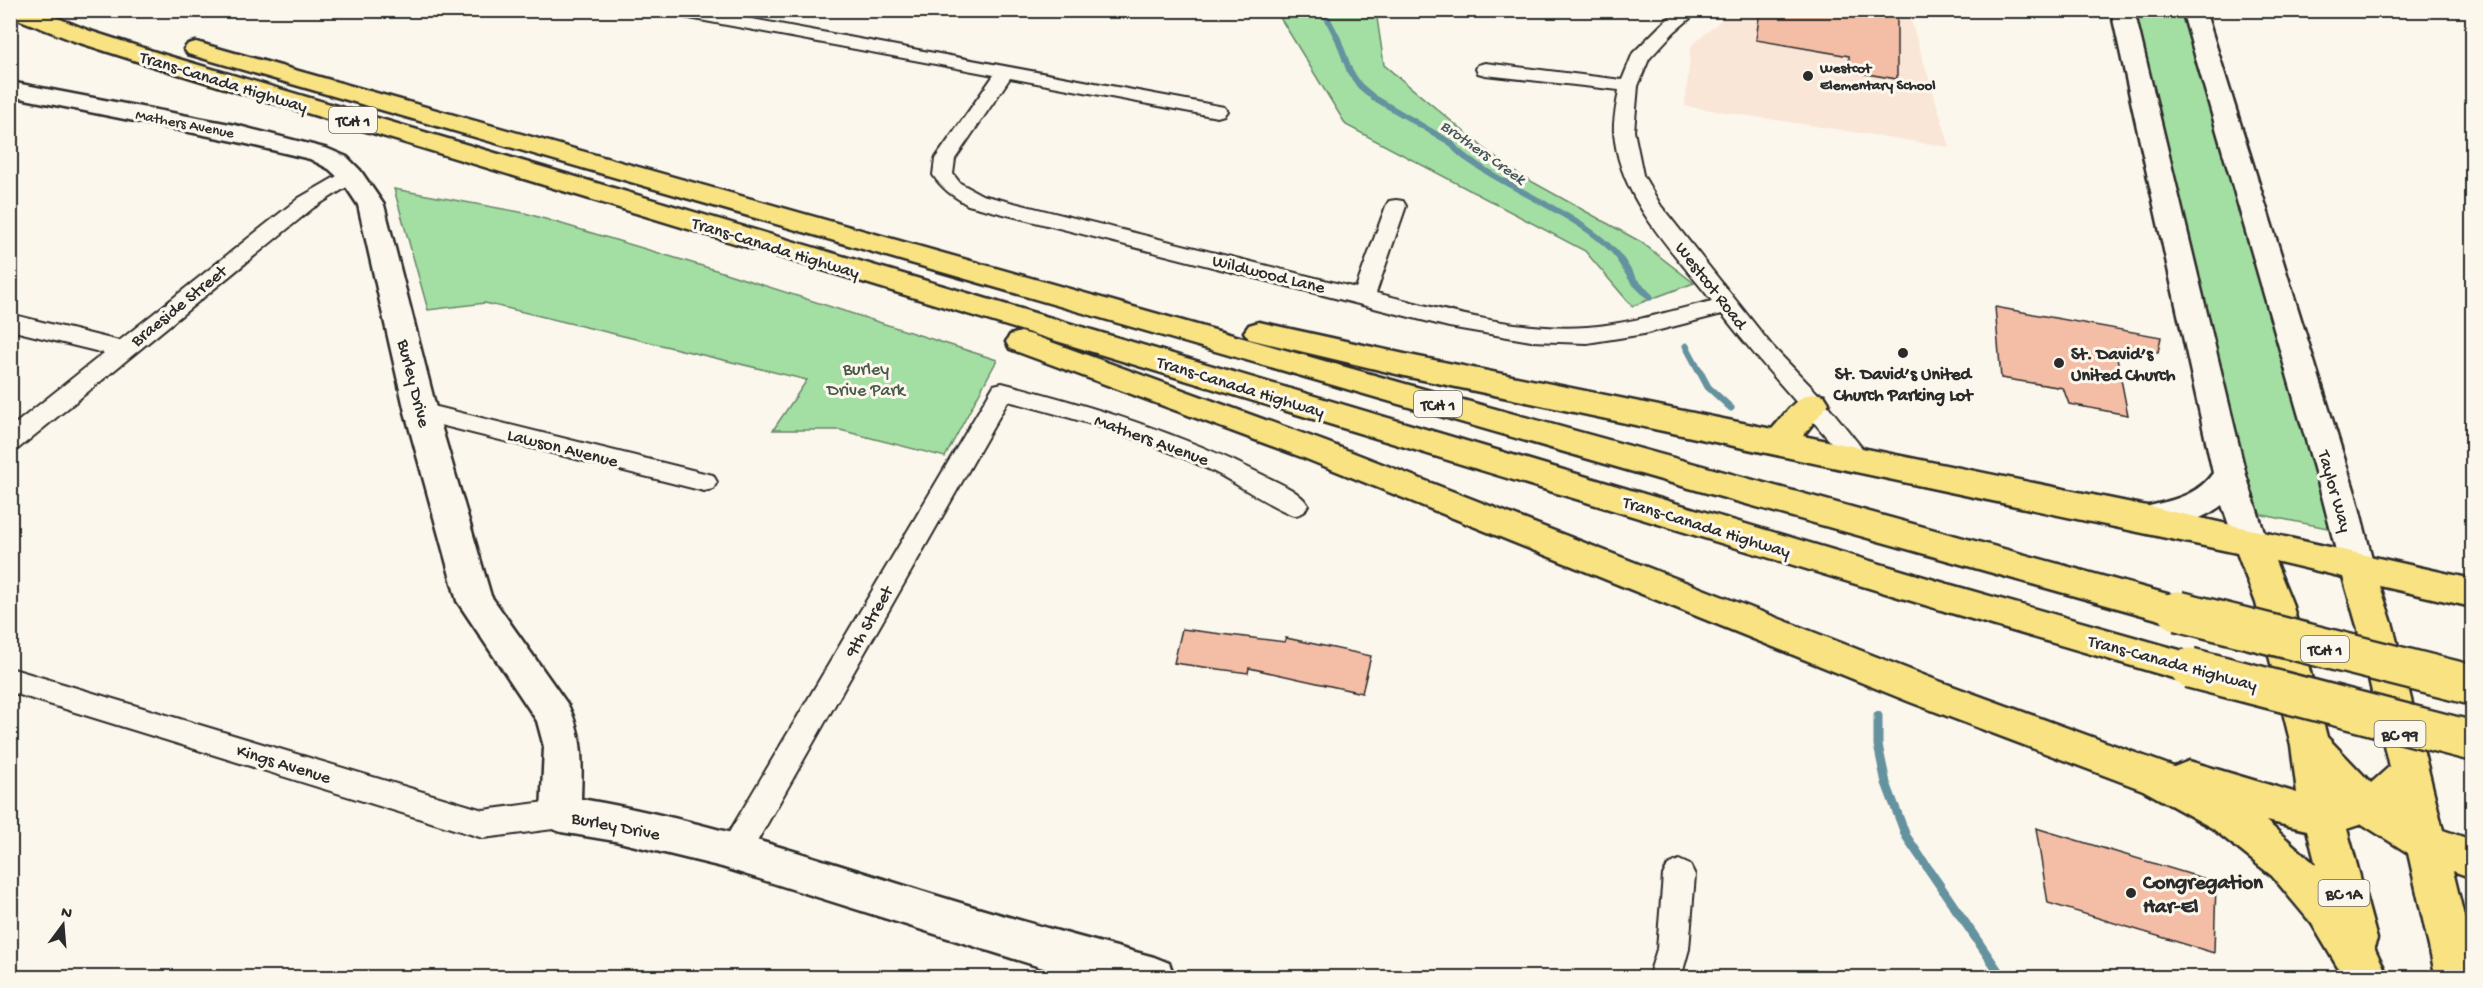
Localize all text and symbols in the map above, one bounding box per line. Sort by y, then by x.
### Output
street label: Trans-Canada Highway [136,48,310,119]
place label: Westcot Elementary School [1819,60,1936,95]
marker: Westcot Elementary School [1801,69,1815,83]
street label: Mathers Avenue [134,107,236,143]
road number: TCH 1 [329,107,377,133]
water label: Brothers Creek [1436,118,1529,191]
street label: Trans-Canada Highway [688,214,862,285]
street label: Westcot Road [1669,239,1752,335]
street label: Wildwood Lane [1210,251,1328,300]
street label: Braeside Street [127,261,233,353]
street label: Burley Drive [391,337,434,430]
place label: St. David’s United Church [2071,345,2176,387]
marker: St. David’s United Church Parking Lot [1896,346,1910,360]
street label: Trans-Canada Highway [1153,353,1327,424]
marker: St. David’s United Church [2052,356,2066,370]
park label: Burley Drive Park [826,360,907,402]
place label: St. David’s United Church Parking Lot [1833,365,1974,407]
road number: TCH 1 [1414,391,1462,417]
street label: Mathers Avenue [1091,411,1212,472]
street label: Lawson Avenue [505,426,621,474]
street label: Taylor Way [2312,448,2355,535]
street label: Trans-Canada Highway [1619,493,1793,564]
street label: 9th Street [841,582,900,662]
street label: Trans-Canada Highway [2085,631,2259,697]
road number: TCH 1 [2301,636,2349,662]
road number: BC 99 [2374,721,2426,747]
street label: Kings Avenue [234,741,334,790]
street label: Burley Drive [569,808,662,846]
place label: Congregation Har-El [2142,872,2264,921]
road number: BC 1A [2318,880,2370,906]
marker: Congregation Har-El [2124,886,2138,900]
north arrow [33,895,93,955]
text: N [59,903,74,925]

